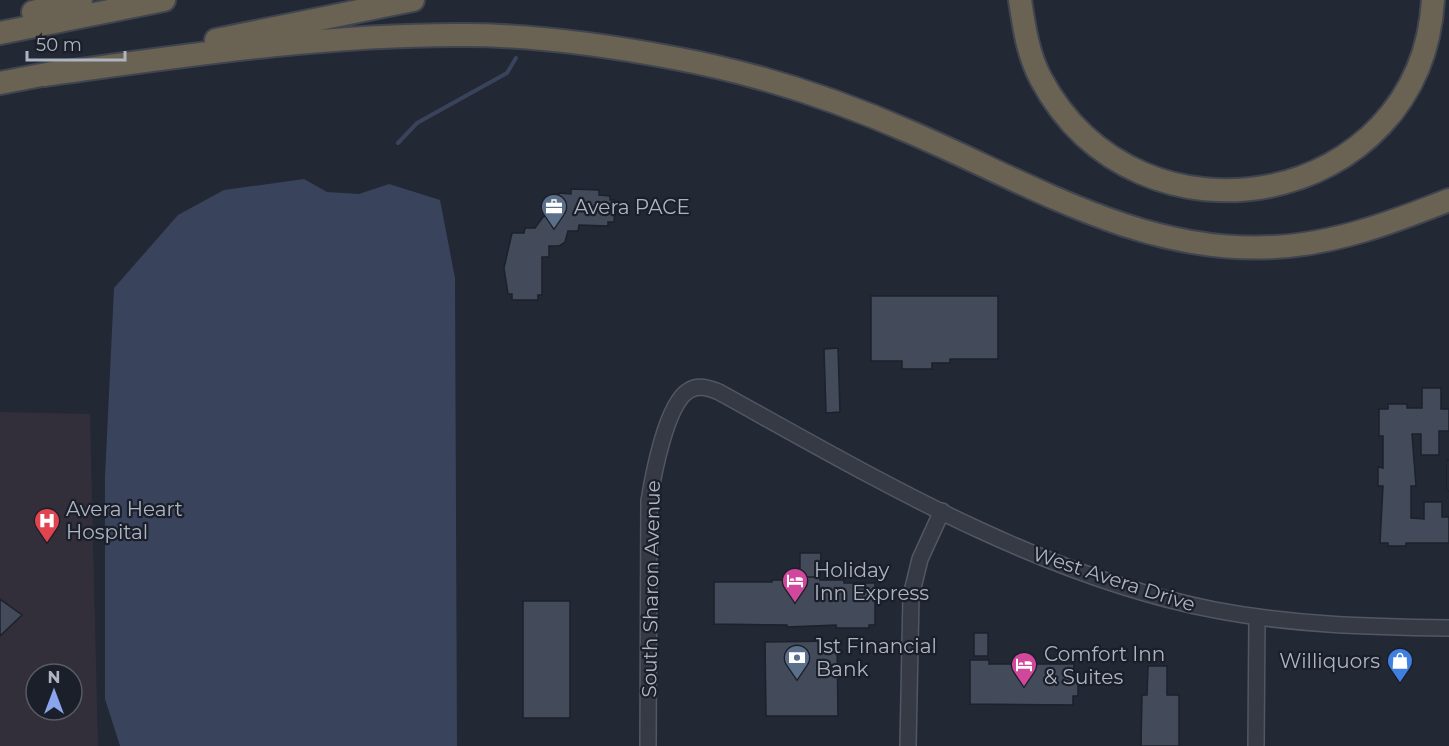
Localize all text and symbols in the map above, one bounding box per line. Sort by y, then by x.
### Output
scale bar [27,24,124,62]
text: 50 m [36,34,82,56]
office icon: Avera PACE [539,192,569,230]
place label: Avera PACE [574,195,690,219]
street label: South Sharon Avenue [637,480,665,698]
place label: Avera Heart Hospital [66,497,183,544]
hospital icon: Avera Heart Hospital [32,506,62,544]
street label: West Avera Drive [1030,541,1198,617]
place label: Holiday Inn Express [814,558,929,605]
hotel icon: Holiday Inn Express [780,566,810,604]
place label: 1st Financial Bank [816,634,937,681]
place label: Comfort Inn & Suites [1044,642,1165,689]
bank icon: 1st Financial Bank [782,643,812,681]
shop icon: Williquors [1385,646,1415,684]
place label: Williquors [1279,649,1380,673]
hotel icon: Comfort Inn & Suites [1009,650,1039,688]
north arrow [24,662,84,722]
text: N [48,668,60,687]

